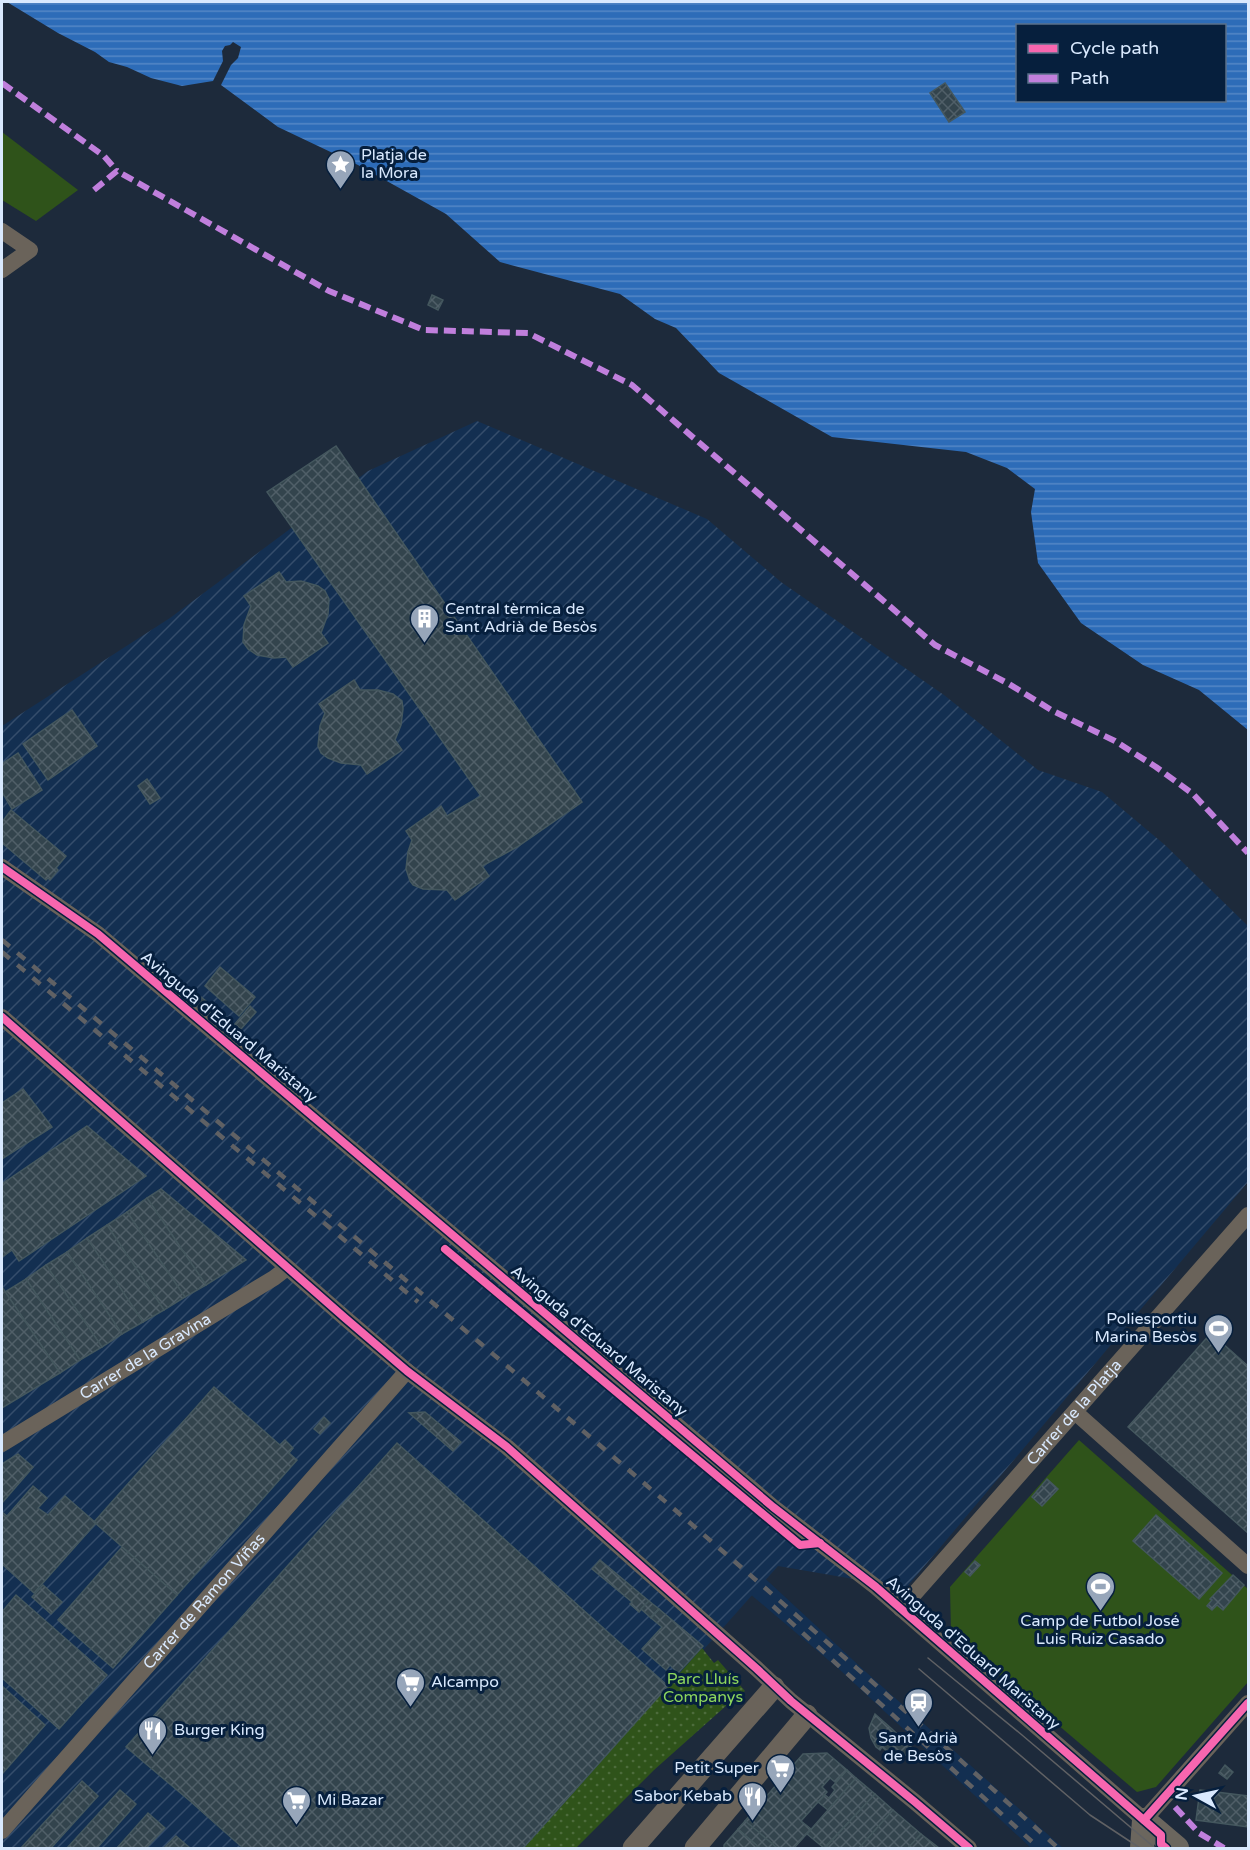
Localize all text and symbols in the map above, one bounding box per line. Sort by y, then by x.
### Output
legend [1016,24,1226,102]
text: Cycle path [1070,37,1159,59]
text: Path [1070,67,1109,89]
place label: Platja de la Mora [361,145,427,183]
place icon: Platja de la Mora [324,148,356,190]
place label: Central tèrmica de Sant Adrià de Besòs [445,599,597,637]
building icon: Central tèrmica de Sant Adrià de Besòs [408,602,440,644]
street label: Avinguda d'Eduard Maristany [136,947,322,1107]
street label: Avinguda d'Eduard Maristany [506,1261,692,1421]
street label: Carrer de la Gravina [76,1309,215,1404]
place label: Poliesportiu Marina Besòs [1094,1309,1197,1347]
sports icon: Poliesportiu Marina Besòs [1202,1312,1234,1354]
street label: Carrer de la Platja [1022,1355,1126,1470]
street label: Carrer de Ramon Viñas [139,1529,270,1674]
sports icon: Camp de Futbol José Luis Ruiz Casado [1084,1570,1116,1612]
street label: Avinguda d'Eduard Maristany [882,1572,1065,1735]
place label: Camp de Futbol José Luis Ruiz Casado [1020,1611,1180,1649]
supermarket icon: Alcampo [394,1666,426,1708]
park label: Parc Lluís Companys [663,1669,743,1707]
place label: Alcampo [431,1672,499,1692]
station icon: Sant Adrià de Besòs [902,1686,934,1728]
restaurant icon: Burger King [137,1714,169,1756]
place label: Burger King [174,1720,265,1740]
place label: Sant Adrià de Besòs [878,1728,958,1766]
supermarket icon: Petit Super [764,1752,796,1794]
place label: Petit Super [674,1758,760,1778]
north arrow [1166,1766,1226,1826]
restaurant icon: Sabor Kebab [737,1780,769,1822]
supermarket icon: Mi Bazar [280,1784,312,1826]
place label: Sabor Kebab [634,1786,732,1806]
text: N [1171,1786,1193,1802]
place label: Mi Bazar [317,1790,384,1810]

